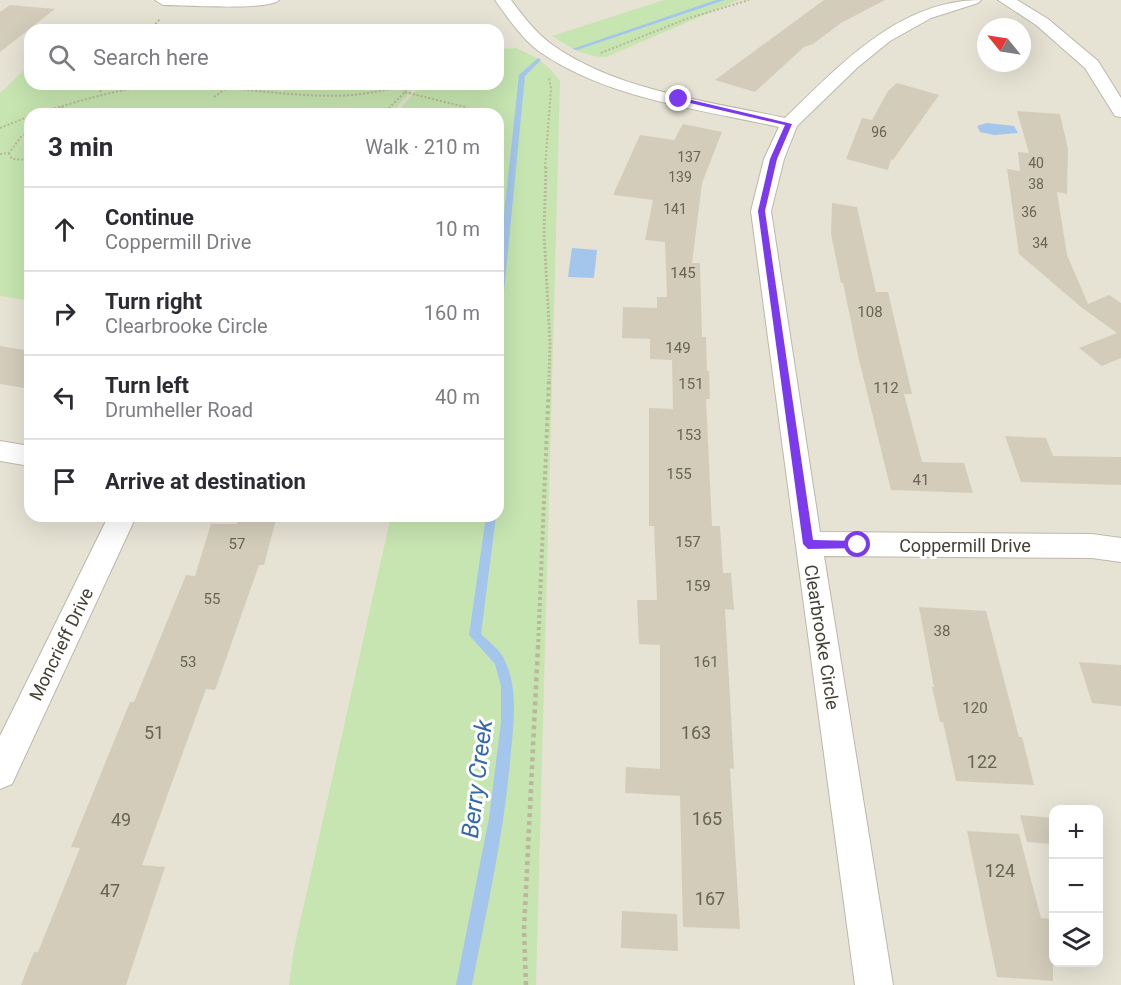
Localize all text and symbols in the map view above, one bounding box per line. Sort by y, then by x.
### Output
north arrow [977,18,1031,72]
search box [24,24,504,90]
icon: search [45,41,78,74]
text: Search here [93,45,209,70]
route end [665,85,691,111]
house number: 96 [871,124,887,140]
text: 3 min [48,132,113,162]
text: Walk · 210 m [365,135,480,159]
house number: 137 [677,149,701,165]
house number: 40 [1028,155,1044,171]
house number: 139 [668,169,692,185]
house number: 38 [1028,176,1044,192]
house number: 141 [663,201,687,217]
house number: 36 [1021,204,1037,220]
text: Continue [105,205,194,230]
icon: ahead [48,213,81,246]
text: 10 m [435,217,480,241]
text: Coppermill Drive [105,230,251,254]
house number: 34 [1032,235,1048,251]
house number: 145 [670,264,696,282]
text: Turn right [105,289,202,314]
icon: right [48,297,81,330]
text: 160 m [424,301,480,325]
house number: 108 [857,303,883,321]
text: Clearbrooke Circle [105,314,268,338]
house number: 149 [665,339,691,357]
text: Turn left [105,373,189,398]
house number: 151 [678,375,704,393]
house number: 112 [873,379,899,397]
icon: left [48,381,81,414]
text: 40 m [435,385,480,409]
text: Drumheller Road [105,398,253,422]
house number: 153 [676,426,702,444]
icon: arrive [48,465,81,498]
house number: 155 [666,465,692,483]
text: Arrive at destination [105,469,306,494]
house number: 41 [913,471,929,489]
route start [844,531,870,557]
house number: 157 [675,533,701,551]
house number: 57 [229,535,245,553]
street label: Coppermill Drive [899,535,1031,556]
street label: Clearbrooke Circle [800,563,844,711]
house number: 159 [685,577,711,595]
street label: Moncrieff Drive [25,584,97,704]
house number: 55 [204,590,220,608]
house number: 38 [934,622,950,640]
house number: 53 [180,653,196,671]
house number: 161 [693,653,719,671]
house number: 120 [962,699,988,717]
water label: Berry Creek [456,717,498,840]
house number: 51 [144,722,164,743]
house number: 163 [681,722,711,743]
house number: 122 [967,751,997,772]
map controls [1049,805,1103,967]
button: + [1049,805,1103,859]
house number: 165 [692,808,722,829]
house number: 49 [111,809,131,830]
button: − [1049,859,1103,913]
house number: 124 [985,860,1015,881]
house number: 47 [100,880,120,901]
house number: 167 [695,888,725,909]
button: layers [1049,913,1103,967]

